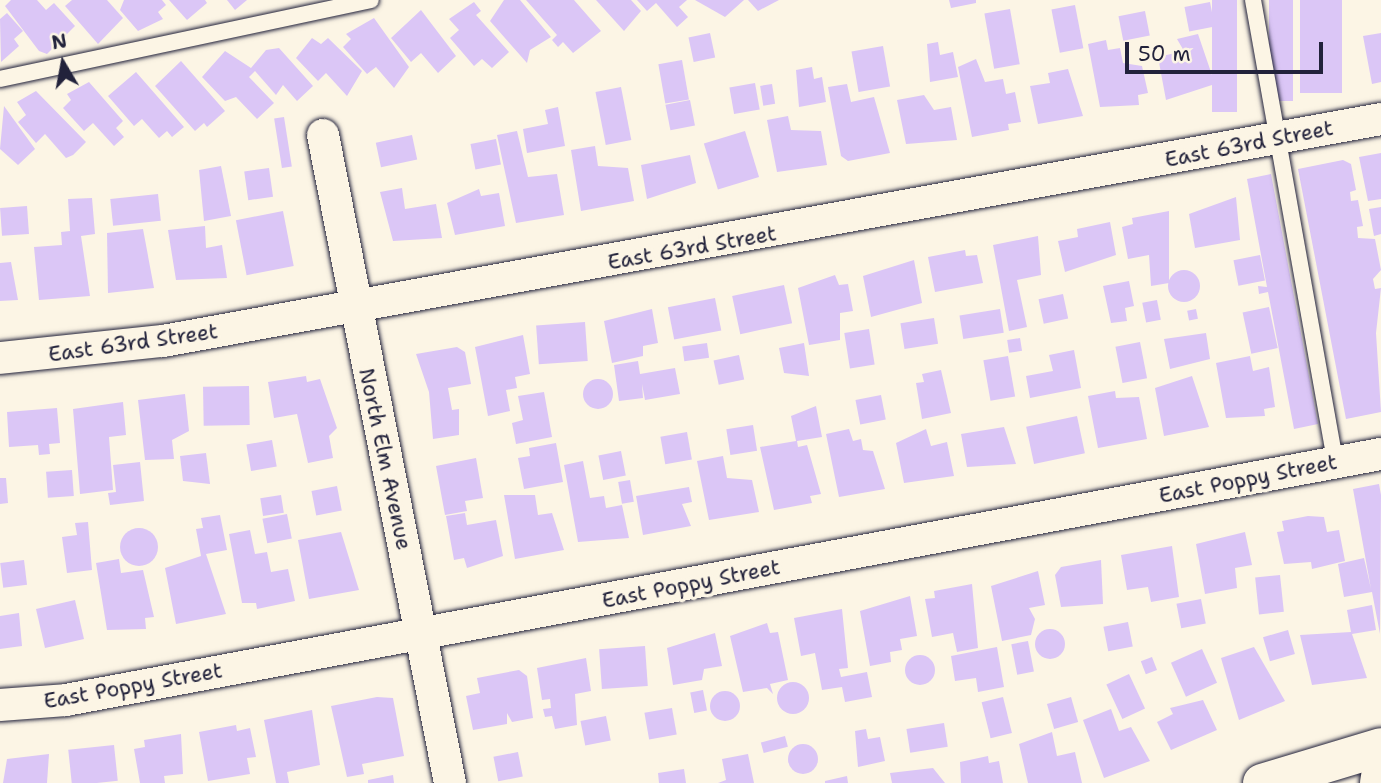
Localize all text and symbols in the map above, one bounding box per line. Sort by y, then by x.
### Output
north arrow [28,28,98,98]
text: N [50,28,69,55]
scale bar [1129,28,1327,72]
text: 50 m [1138,40,1191,68]
street label: East 63rd Street [1163,115,1335,173]
street label: East 63rd Street [606,221,778,275]
street label: East 63rd Street [47,319,219,367]
street label: North Elm Avenue [353,366,417,552]
street label: East Poppy Street [1157,449,1339,509]
street label: East Poppy Street [600,554,782,614]
street label: East Poppy Street [42,658,224,714]

